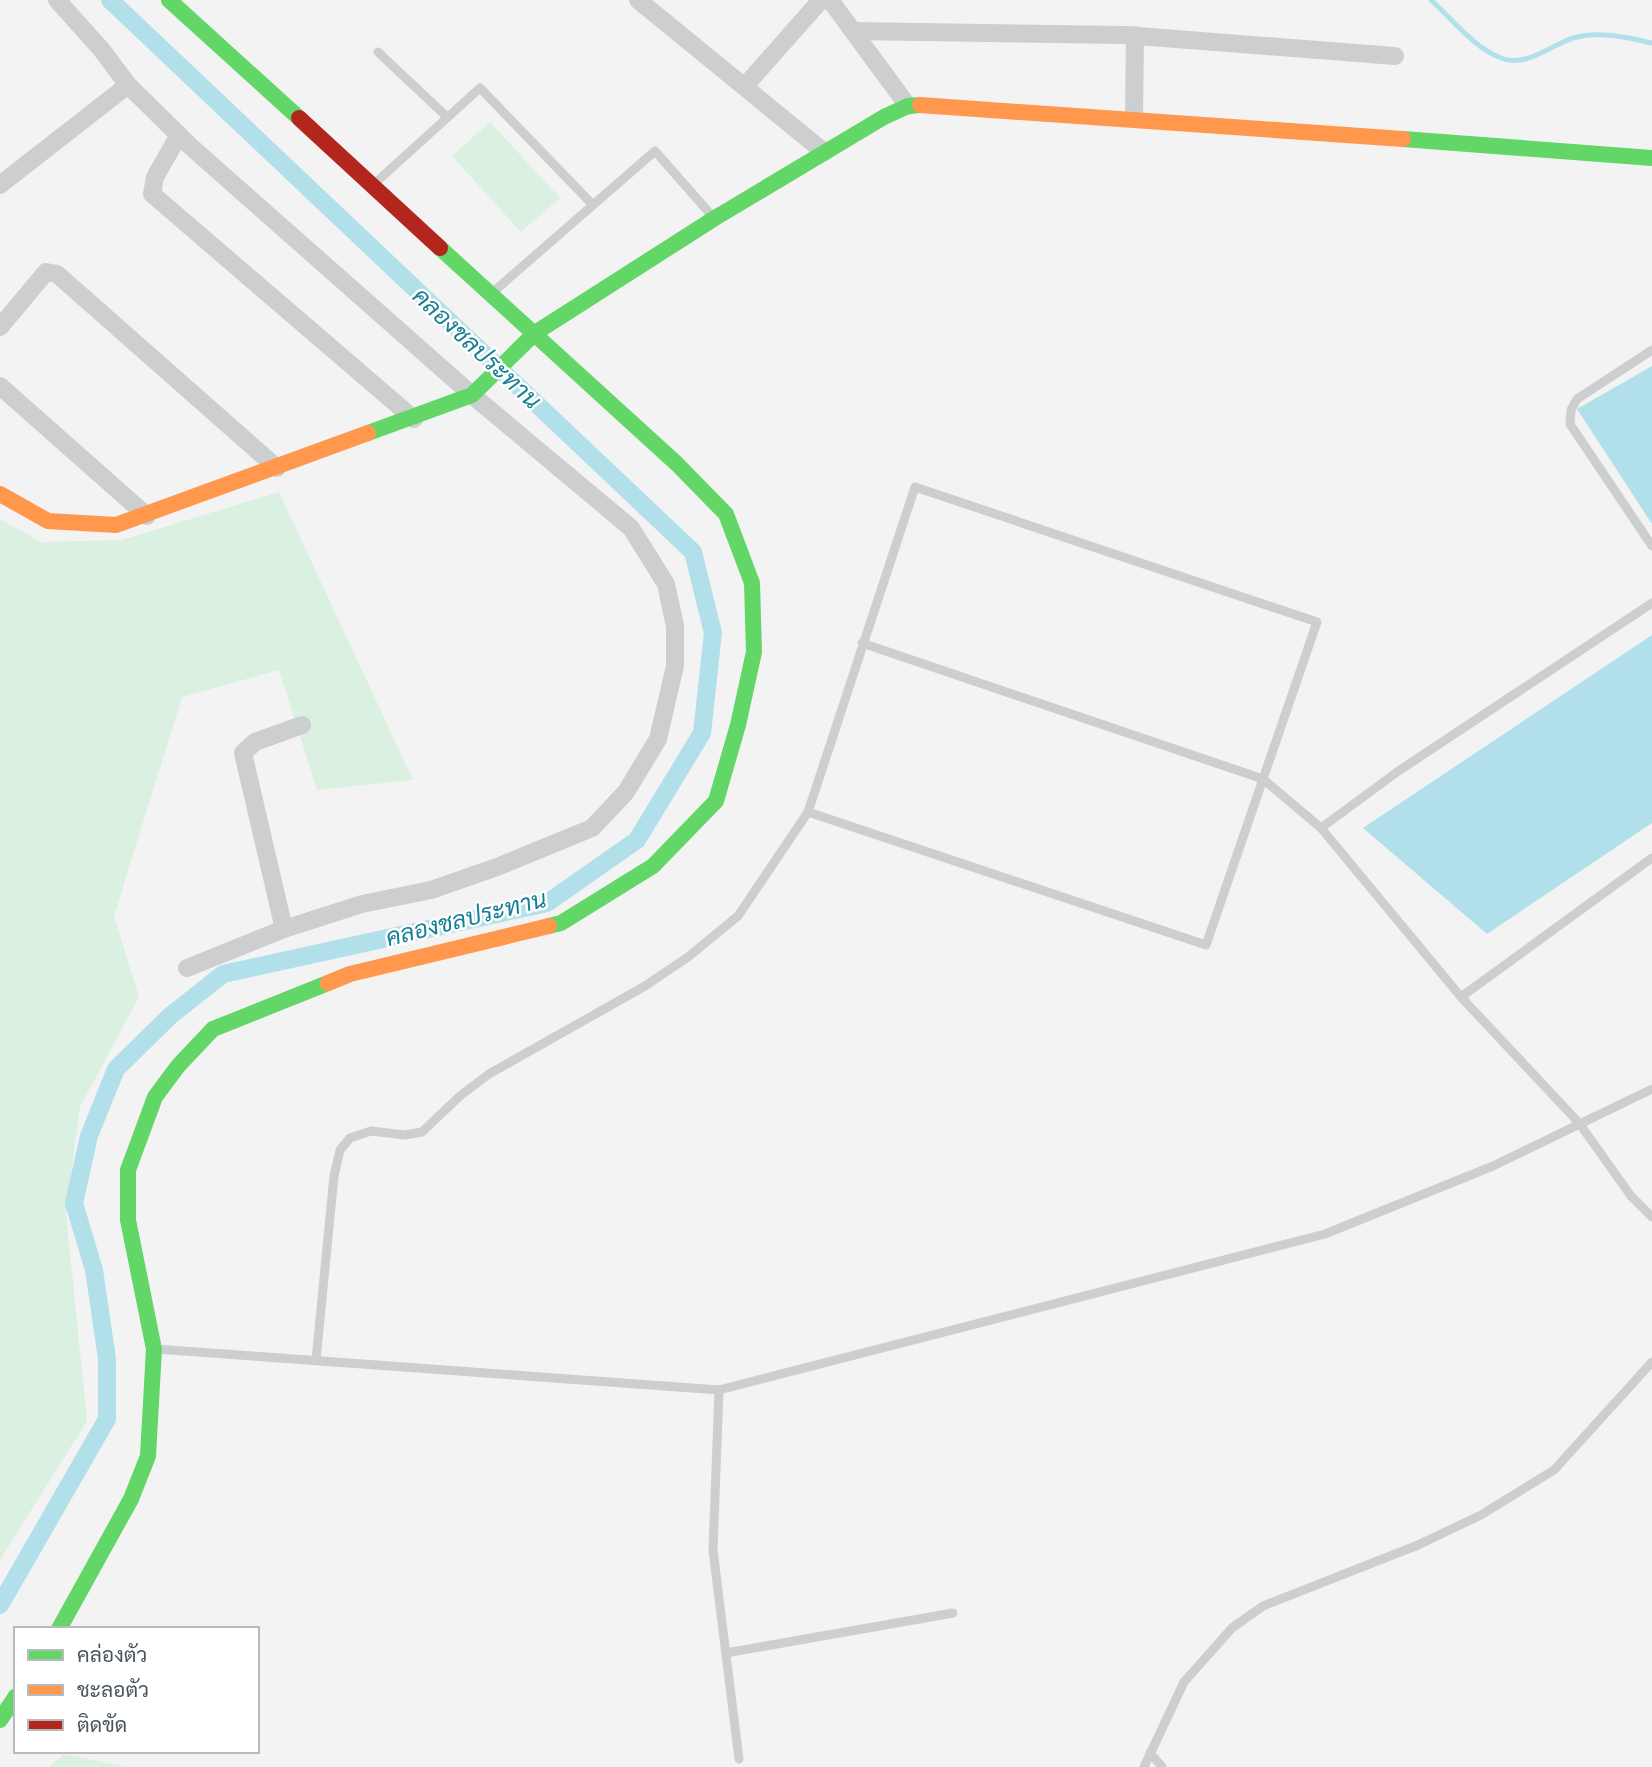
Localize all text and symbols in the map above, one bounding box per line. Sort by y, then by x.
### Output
water label: คลองชลประทาน [407,281,547,415]
water label: คลองชลประทาน [383,884,549,952]
legend [14,1627,259,1753]
text: คล่องตัว [77,1642,147,1667]
text: ชะลอตัว [77,1677,149,1702]
text: ติดขัด [77,1712,127,1737]

